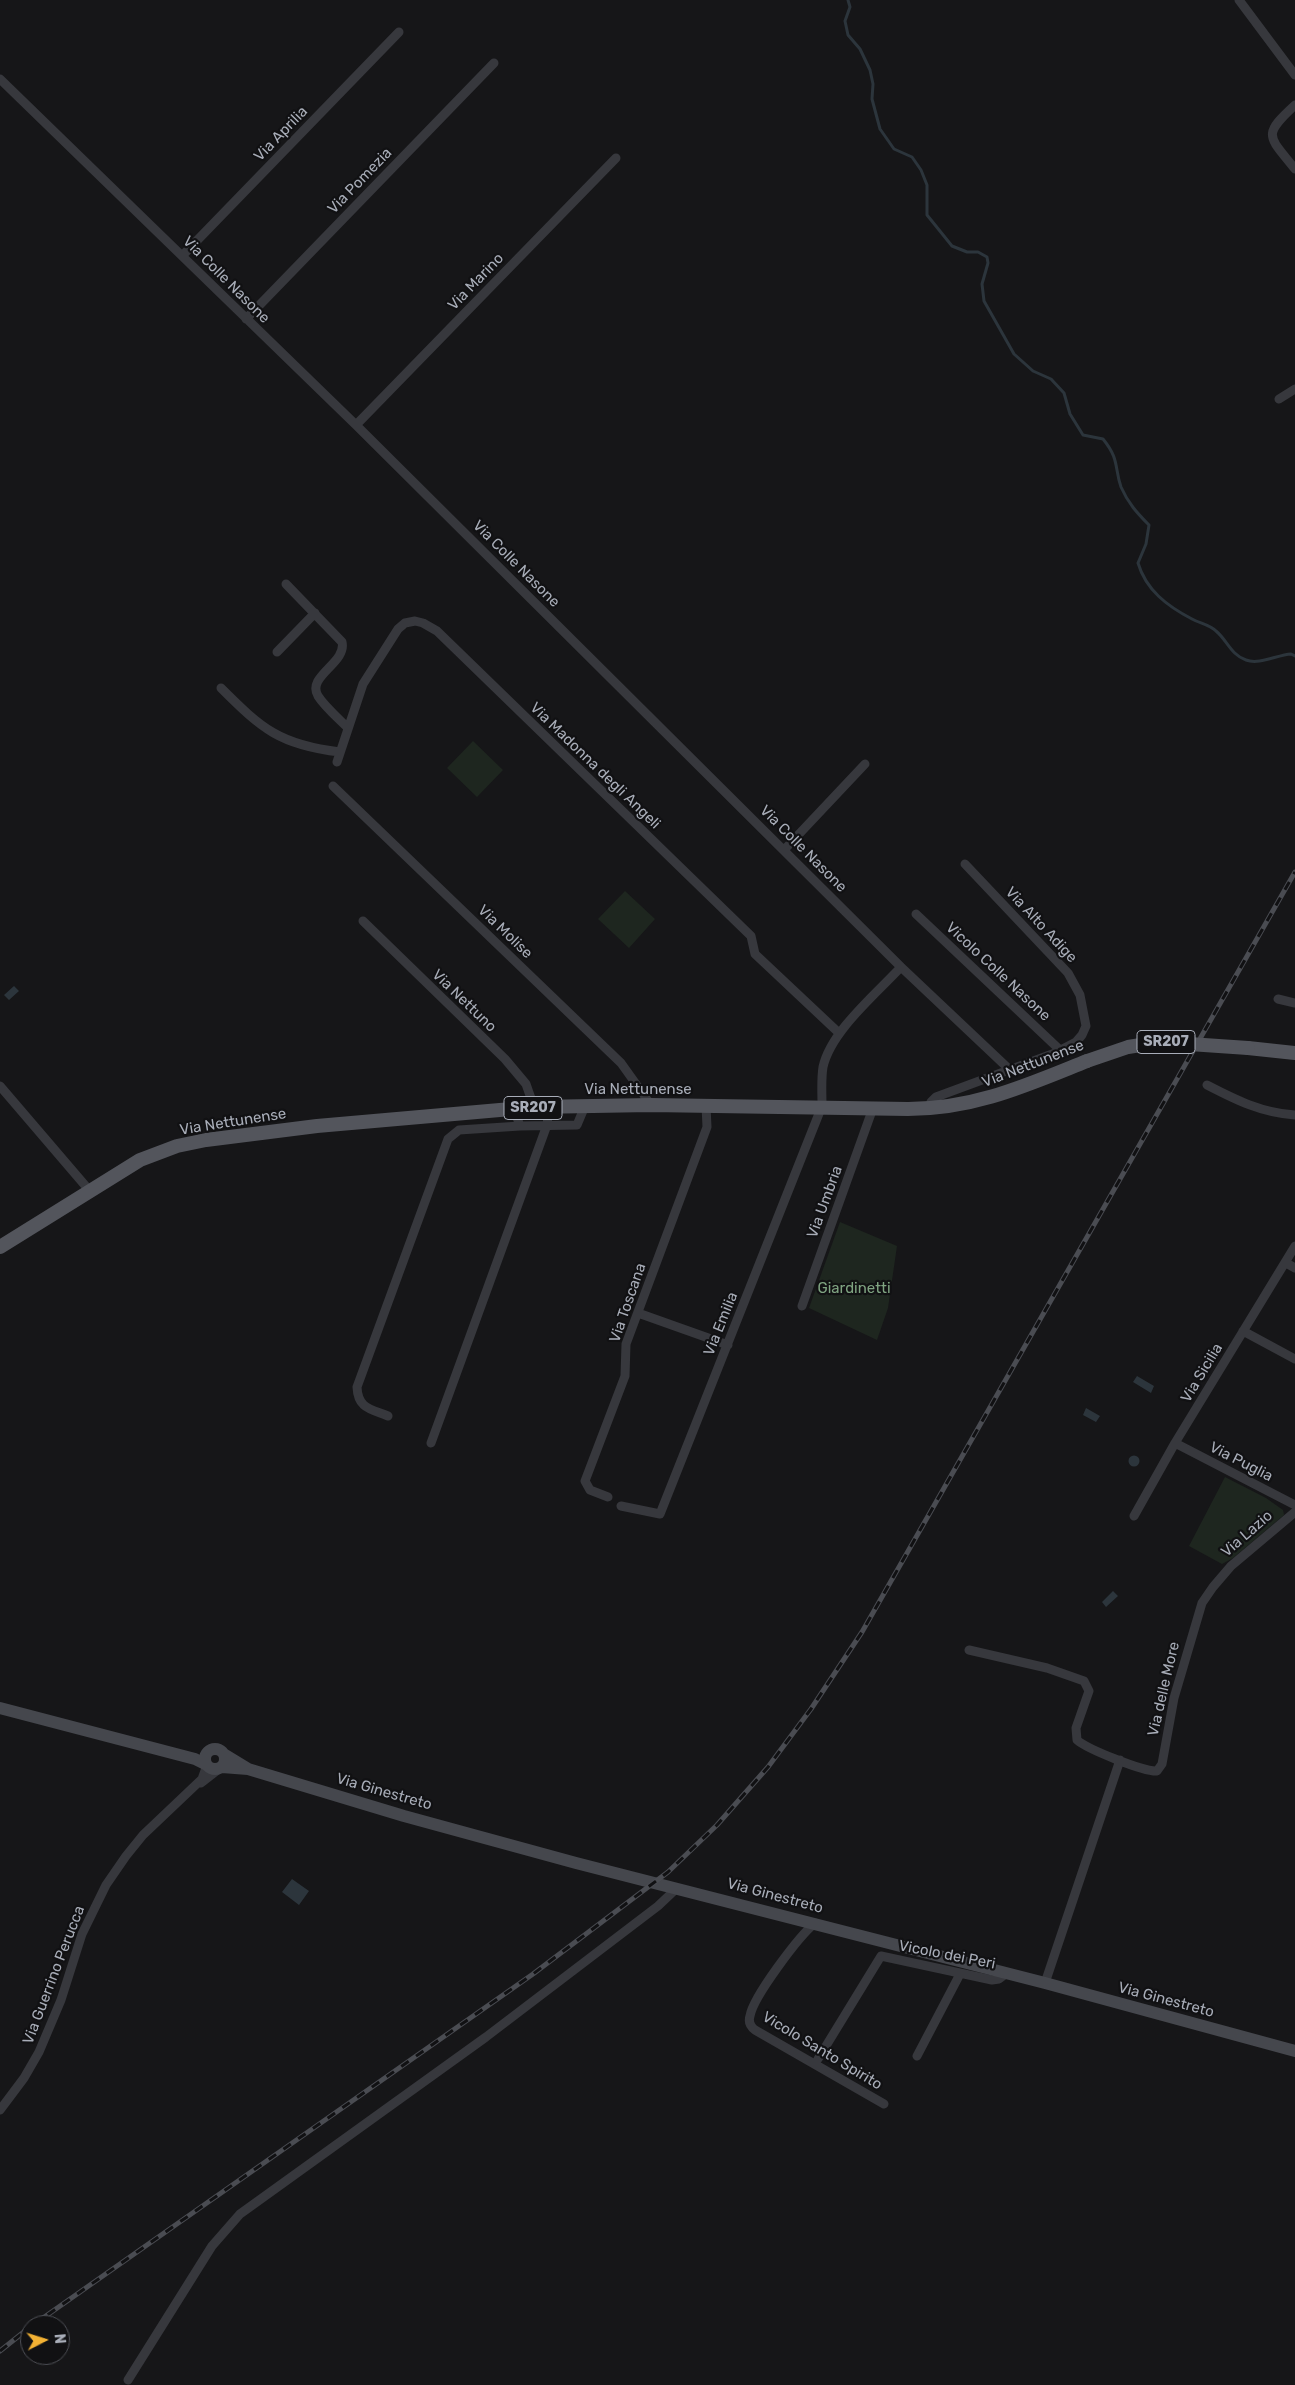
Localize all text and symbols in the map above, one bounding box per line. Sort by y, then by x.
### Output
street label: Via Aprilia [250,103,312,165]
street label: Via Pomezia [324,144,396,218]
street label: Via Colle Nasone [179,233,273,327]
street label: Via Marino [444,250,508,314]
street label: Via Colle Nasone [469,517,563,611]
street label: Via Madonna degli Angeli [526,699,664,833]
street label: Via Colle Nasone [756,802,850,896]
street label: Via Alto Adige [1001,883,1081,967]
street label: Via Molise [474,901,536,963]
street label: Vicolo Colle Nasone [942,919,1054,1025]
street label: Via Nettuno [428,966,500,1036]
road number: SR207 [1137,1030,1195,1054]
street label: Via Nettunense [980,1036,1086,1092]
street label: Via Nettunense [584,1081,692,1099]
road number: SR207 [504,1096,562,1120]
street label: Via Nettunense [178,1105,288,1139]
street label: Via Umbria [804,1163,846,1241]
street label: Via Toscana [606,1261,650,1345]
park label: Giardinetti [817,1280,891,1298]
street label: Via Emilia [700,1290,742,1358]
street label: Via Sicilia [1177,1340,1227,1406]
street label: Via Puglia [1206,1438,1276,1486]
street label: Via Lazio [1218,1507,1276,1561]
street label: Via delle More [1144,1640,1184,1738]
street label: Via Ginestreto [334,1770,434,1814]
street label: Via Ginestreto [725,1875,825,1917]
street label: Via Guerrino Perucca [19,1903,89,2047]
street label: Vicolo dei Peri [897,1937,997,1973]
street label: Via Ginestreto [1116,1979,1216,2021]
street label: Vicolo Santo Spirito [759,2008,885,2094]
north arrow [20,2315,70,2365]
text: N [51,2333,68,2344]

